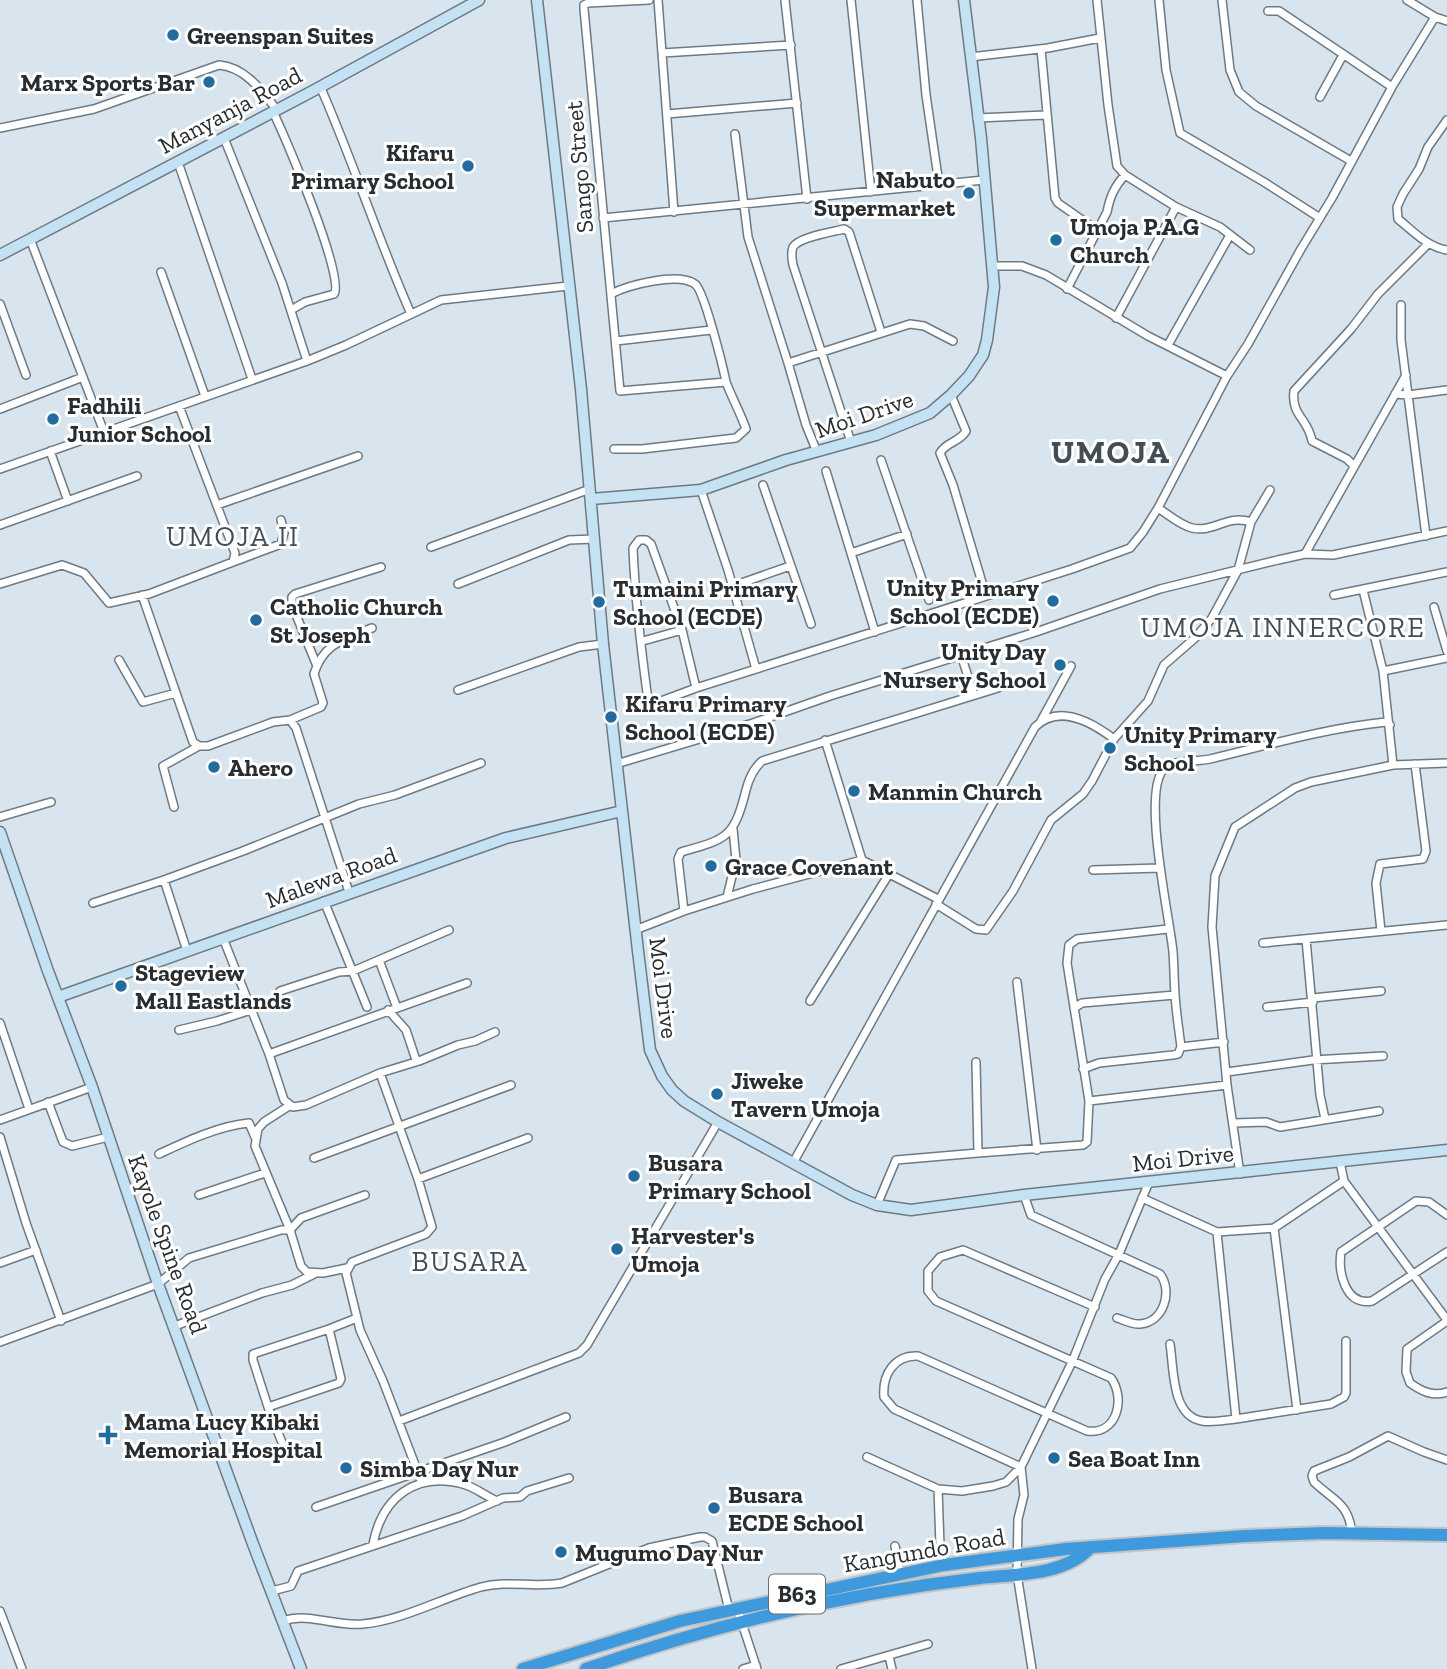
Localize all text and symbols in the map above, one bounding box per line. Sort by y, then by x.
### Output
place label: Greenspan Suites [187,21,374,50]
marker: Greenspan Suites [165,27,181,43]
street label: Manyanja Road [153,60,307,160]
place label: Marx Sports Bar [21,68,195,97]
marker: Marx Sports Bar [201,74,217,90]
street label: Sango Street [559,100,599,234]
place label: Kifaru Primary School [291,138,454,195]
marker: Kifaru Primary School [460,158,476,174]
place label: Nabuto Supermarket [814,165,955,222]
marker: Nabuto Supermarket [961,185,977,201]
place label: Umoja P.A.G Church [1070,212,1199,269]
marker: Umoja P.A.G Church [1048,232,1064,248]
street label: Moi Drive [811,384,917,444]
place label: Fadhili Junior School [67,391,212,448]
marker: Fadhili Junior School [45,411,61,427]
district label: UMOJA [1051,433,1171,471]
district label: UMOJA II [166,520,300,553]
place label: Unity Primary School (ECDE) [886,573,1039,630]
place label: Tumaini Primary School (ECDE) [613,574,798,631]
place label: Catholic Church St Joseph [270,592,443,649]
marker: Unity Primary School (ECDE) [1045,593,1061,609]
marker: Tumaini Primary School (ECDE) [591,594,607,610]
district label: UMOJA INNERCORE [1140,611,1426,644]
marker: Catholic Church St Joseph [248,612,264,628]
place label: Unity Day Nursery School [883,637,1046,694]
marker: Unity Day Nursery School [1052,657,1068,673]
place label: Kifaru Primary School (ECDE) [625,689,787,746]
marker: Kifaru Primary School (ECDE) [603,709,619,725]
place label: Unity Primary School [1124,720,1277,777]
marker: Unity Primary School [1102,740,1118,756]
place label: Ahero [228,753,294,782]
marker: Ahero [206,759,222,775]
place label: Manmin Church [868,777,1042,806]
marker: Manmin Church [846,783,862,799]
street label: Malewa Road [262,840,400,914]
place label: Grace Covenant [725,852,894,881]
marker: Grace Covenant [703,858,719,874]
street label: Moi Drive [643,936,685,1040]
place label: Stageview Mall Eastlands [135,958,292,1015]
marker: Stageview Mall Eastlands [113,978,129,994]
place label: Jiweke Tavern Umoja [731,1066,880,1123]
marker: Jiweke Tavern Umoja [709,1086,725,1102]
street label: Moi Drive [1131,1138,1235,1178]
place label: Busara Primary School [648,1148,811,1205]
street label: Kayole Spine Road [122,1150,214,1338]
marker: Busara Primary School [626,1168,642,1184]
place label: Harvester's Umoja [631,1221,754,1278]
marker: Harvester's Umoja [609,1241,625,1257]
district label: BUSARA [412,1245,528,1278]
place label: Mama Lucy Kibaki Memorial Hospital [124,1407,322,1464]
marker: Mama Lucy Kibaki Memorial Hospital [98,1425,118,1445]
place label: Sea Boat Inn [1068,1444,1200,1473]
marker: Sea Boat Inn [1046,1450,1062,1466]
place label: Simba Day Nur [360,1454,519,1483]
marker: Simba Day Nur [338,1460,354,1476]
place label: Busara ECDE School [728,1480,864,1537]
marker: Busara ECDE School [706,1500,722,1516]
street label: Kangundo Road [841,1522,1007,1578]
place label: Mugumo Day Nur [575,1538,764,1567]
marker: Mugumo Day Nur [553,1544,569,1560]
road number: B63 [769,1574,825,1614]

